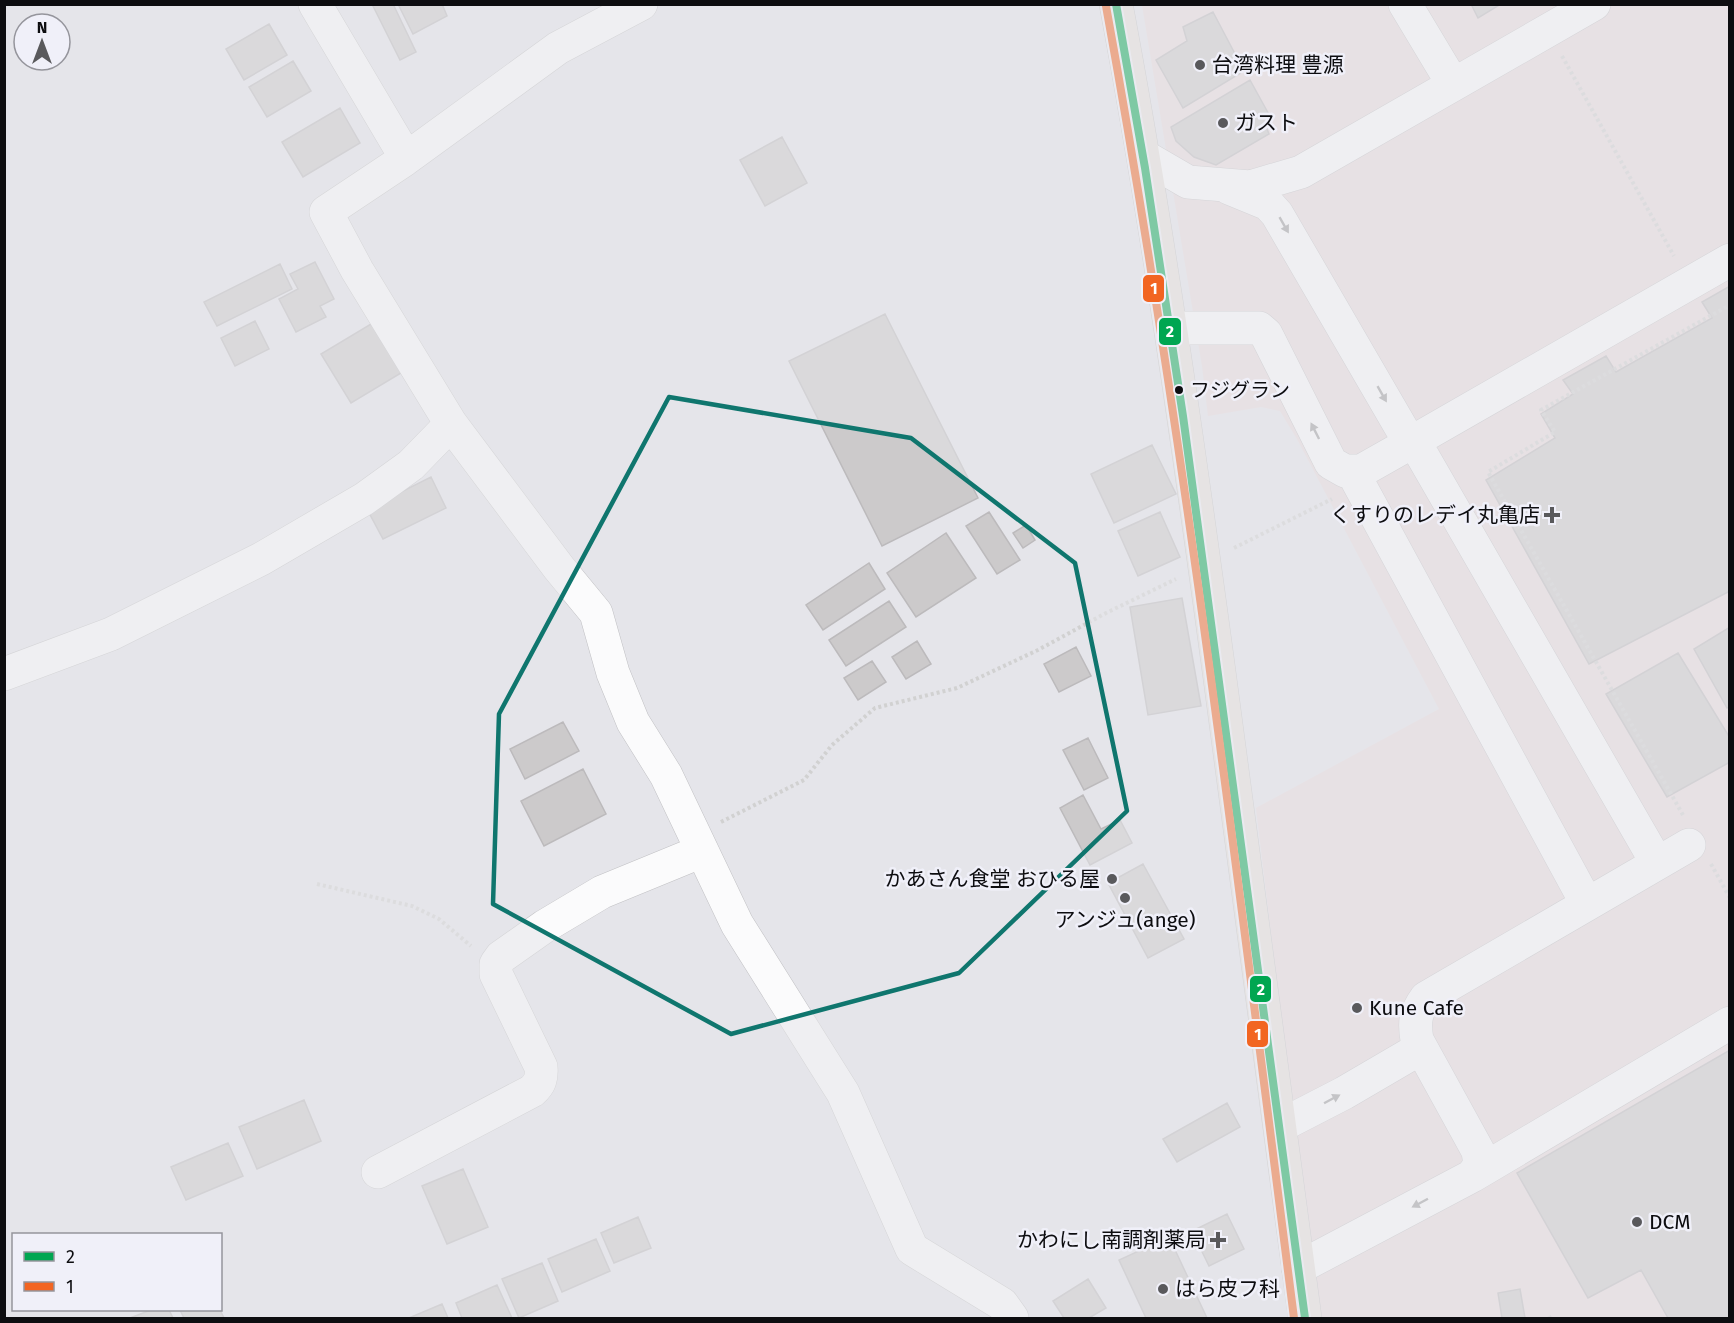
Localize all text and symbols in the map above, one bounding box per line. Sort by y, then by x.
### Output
north arrow [12,12,72,72]
text: N [37,18,47,37]
place label: 台湾料理 豊源 [1212,52,1344,78]
marker: 台湾料理 豊源 [1193,58,1207,72]
place label: ガスト [1235,110,1298,136]
marker: ガスト [1216,116,1230,130]
one-way arrow [1279,217,1289,234]
line badge: 1 [1142,274,1165,303]
text: 1 [1150,279,1158,298]
line badge: 2 [1158,317,1182,346]
text: 2 [1166,322,1174,341]
place label: フジグラン [1190,378,1290,402]
marker: フジグラン [1173,384,1185,396]
one-way arrow [1376,386,1387,402]
one-way arrow [1310,422,1320,439]
place label: くすりのレデイ丸亀店 [1330,502,1540,528]
marker: くすりのレデイ丸亀店 [1545,508,1559,522]
place label: かあさん食堂 おひる屋 [884,866,1100,892]
marker: かあさん食堂 おひる屋 [1105,872,1119,886]
marker: アンジュ(ange) [1118,891,1132,905]
place label: アンジュ(ange) [1054,907,1196,933]
line badge: 2 [1249,975,1272,1003]
text: 2 [1257,980,1265,999]
place label: Kune Cafe [1369,995,1464,1021]
marker: Kune Cafe [1350,1001,1364,1015]
line badge: 1 [1246,1020,1269,1048]
text: 1 [1254,1025,1262,1044]
one-way arrow [1324,1094,1341,1104]
one-way arrow [1411,1198,1428,1208]
place label: DCM [1649,1209,1691,1235]
marker: DCM [1630,1215,1644,1229]
place label: かわにし南調剤薬局 [1017,1227,1206,1253]
legend [12,1233,222,1311]
marker: かわにし南調剤薬局 [1211,1233,1225,1247]
text: 2 [66,1246,75,1268]
text: 1 [66,1276,74,1298]
place label: はら皮フ科 [1175,1276,1280,1302]
marker: はら皮フ科 [1156,1282,1170,1296]

